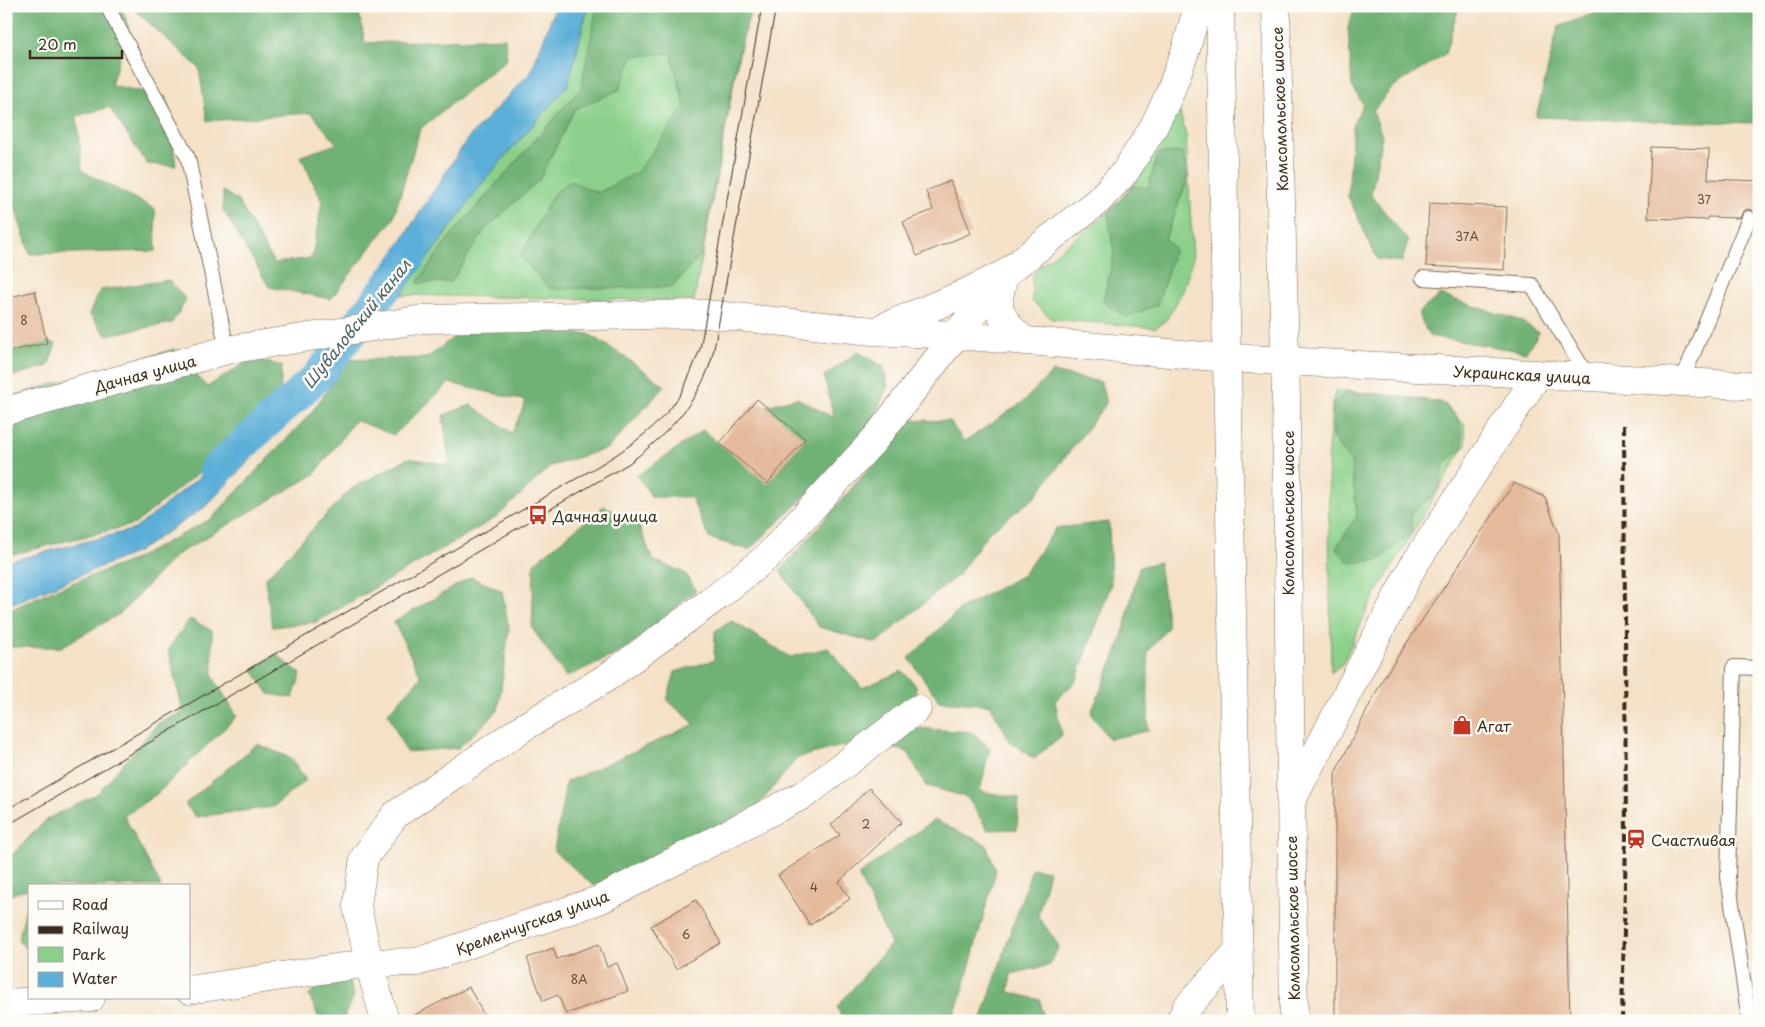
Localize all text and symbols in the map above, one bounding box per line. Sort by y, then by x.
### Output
street label: Комсомольское шоссе [1265,26,1293,192]
scale bar [30,28,122,60]
text: 20 m [38,32,77,55]
house number: 37 [1697,190,1712,208]
house number: 37А [1455,227,1479,245]
water label: Шуваловский канал [296,253,416,393]
house number: 8 [20,311,28,329]
street label: Дачная улица [91,348,199,398]
street label: Украинская улица [1453,359,1592,389]
street label: Комсомольское шоссе [1276,431,1299,595]
bus stop icon: Дачная улица [527,504,549,526]
place label: Дачная улица [552,504,658,527]
shop icon: Агат [1451,714,1473,736]
place label: Агат [1477,714,1511,737]
house number: 2 [862,815,870,833]
station icon: Счастливая [1625,828,1647,850]
place label: Счастливая [1651,828,1736,851]
street label: Комсомольское шоссе [1279,835,1305,1001]
house number: 4 [810,878,818,896]
street label: Кременчугская улица [452,883,612,960]
legend [28,884,190,1000]
text: Road [72,892,108,915]
text: Railway [72,916,129,939]
house number: 6 [682,925,690,943]
text: Park [72,942,106,965]
text: Water [72,966,117,989]
house number: 8А [571,970,587,988]

